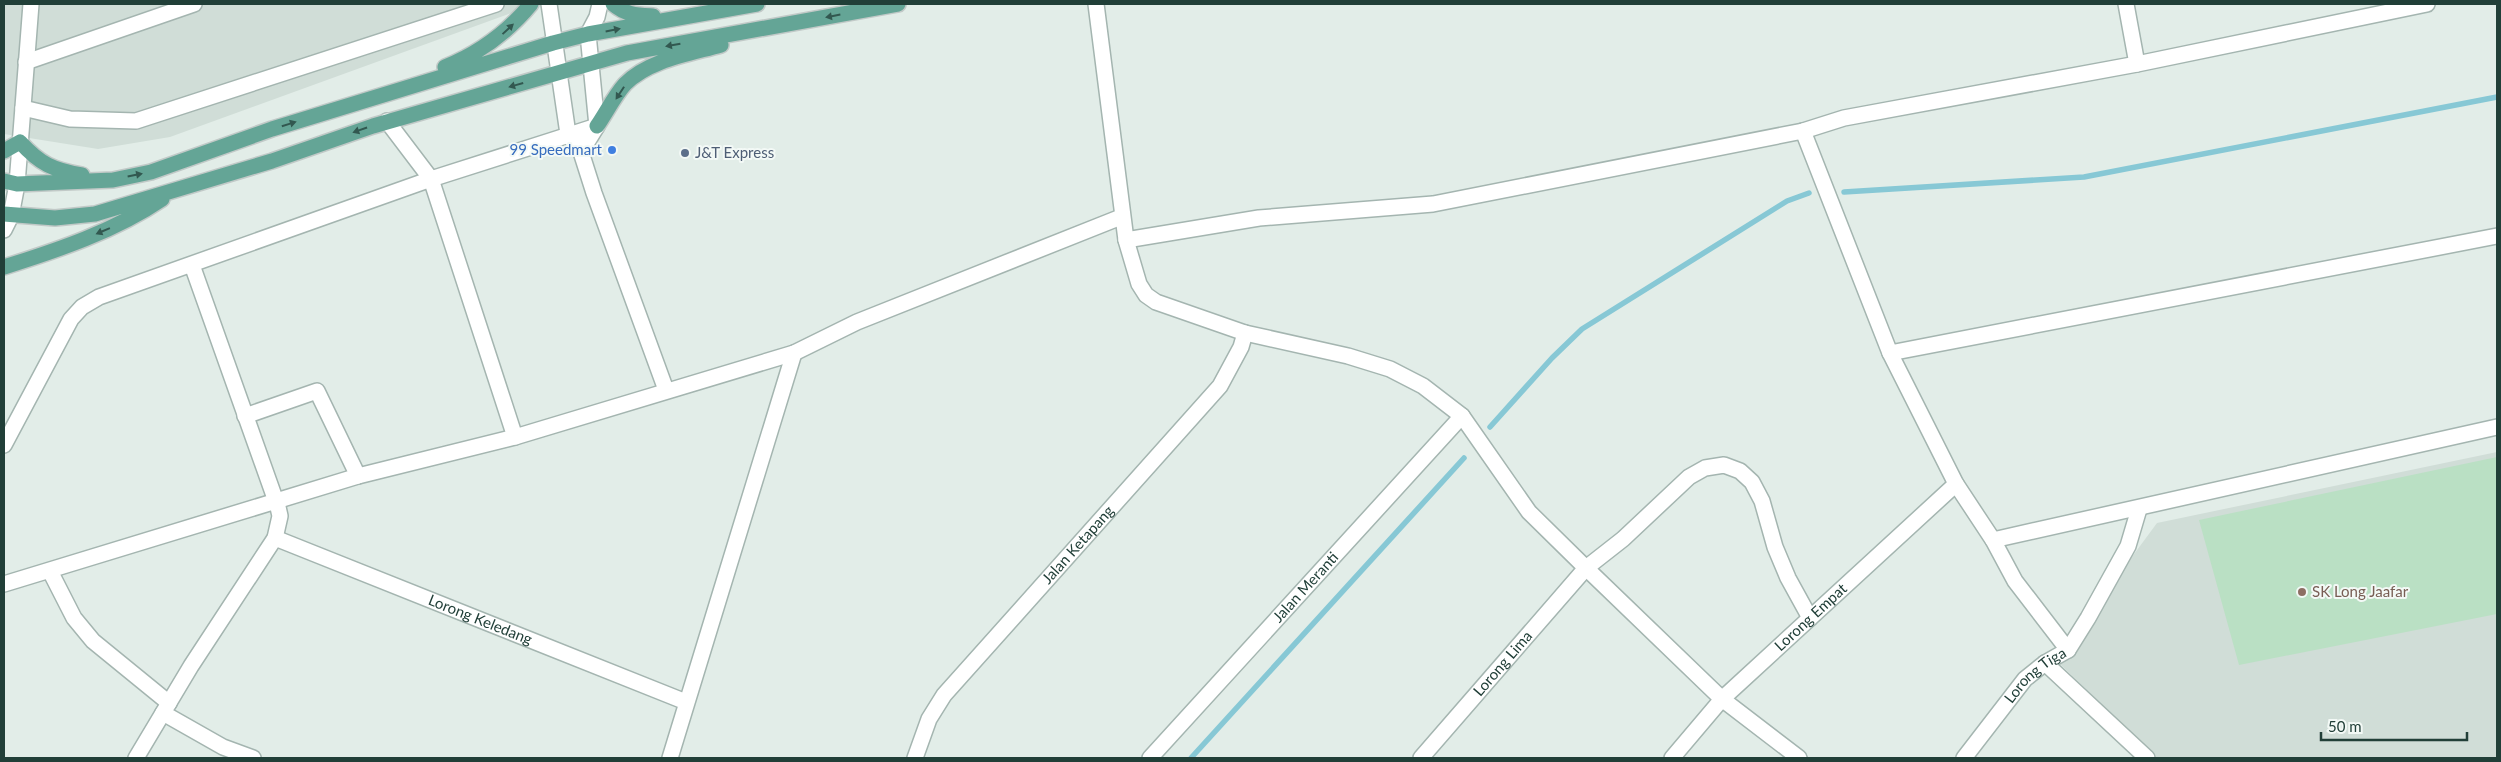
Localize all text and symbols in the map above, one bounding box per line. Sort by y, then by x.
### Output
one-way arrow [824,13,840,21]
one-way arrow [502,23,514,35]
one-way arrow [606,25,622,33]
one-way arrow [665,42,681,50]
one-way arrow [508,82,523,90]
one-way arrow [615,86,624,99]
one-way arrow [282,119,297,127]
one-way arrow [352,127,367,134]
place label: 99 Speedmart [510,140,603,158]
place label: J&T Express [695,143,774,161]
marker: 99 Speedmart [606,144,618,156]
marker: J&T Express [679,147,691,159]
one-way arrow [128,171,144,179]
one-way arrow [96,227,110,235]
street label: Jalan Ketapang [1038,501,1117,587]
street label: Jalan Meranti [1268,548,1341,626]
street label: Lorong Empat [1770,579,1850,654]
place label: SK Long Jaafar [2312,582,2409,600]
marker: SK Long Jaafar [2296,586,2308,598]
street label: Lorong Keledang [426,590,535,648]
street label: Lorong Lima [1469,627,1535,699]
street label: Lorong Tiga [2000,643,2069,706]
scale bar [2321,710,2467,742]
text: 50 m [2328,717,2362,735]

